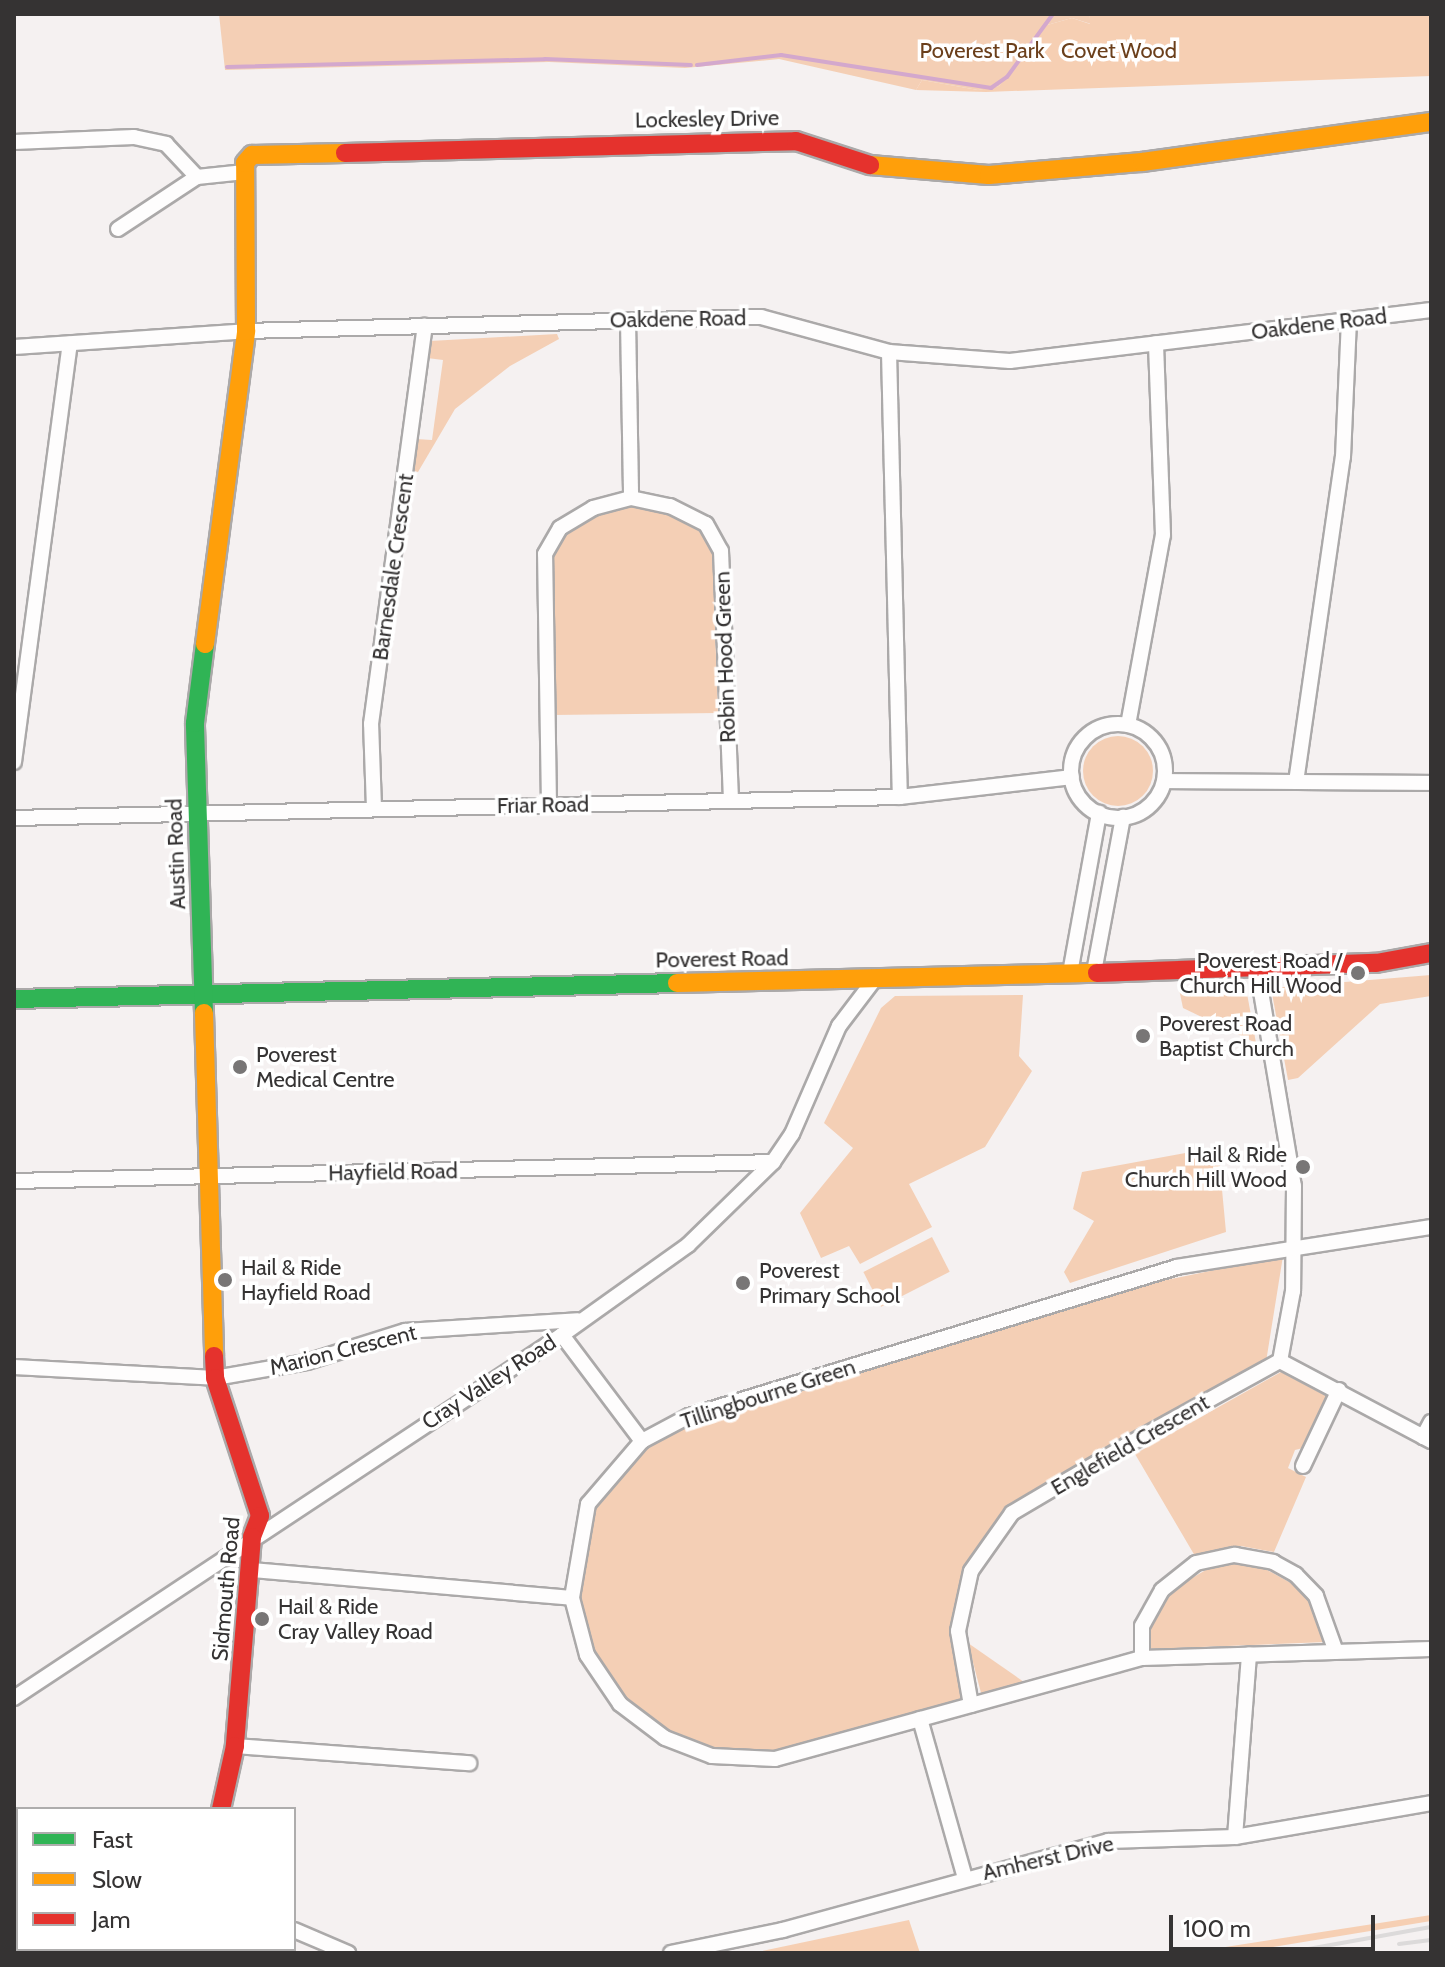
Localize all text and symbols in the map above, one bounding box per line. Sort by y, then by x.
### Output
park label: Poverest Park [919,38,1045,64]
park label: Covet Wood [1061,38,1177,64]
street label: Lockesley Drive [635,105,779,133]
street label: Oakdene Road [1250,303,1388,345]
street label: Oakdene Road [610,305,746,333]
street label: Barnesdale Crescent [367,472,419,662]
street label: Robin Hood Green [709,571,741,743]
street label: Friar Road [497,791,589,819]
street label: Austin Road [161,798,191,910]
street label: Poverest Road [655,945,789,973]
place label: Poverest Road / Church Hill Wood [1180,947,1342,998]
marker: Poverest Road / Church Hill Wood [1349,964,1367,982]
place label: Poverest Road Baptist Church [1159,1010,1294,1062]
marker: Poverest Road Baptist Church [1134,1027,1152,1045]
place label: Poverest Medical Centre [256,1041,394,1092]
marker: Poverest Medical Centre [231,1058,249,1076]
place label: Hail & Ride Church Hill Wood [1125,1141,1287,1192]
street label: Hayfield Road [328,1158,458,1186]
marker: Hail & Ride Church Hill Wood [1294,1158,1312,1176]
place label: Hail & Ride Hayfield Road [241,1254,371,1306]
place label: Poverest Primary School [759,1257,900,1308]
marker: Hail & Ride Hayfield Road [216,1271,234,1289]
marker: Poverest Primary School [734,1274,752,1292]
street label: Marion Crescent [267,1319,419,1381]
street label: Cray Valley Road [417,1329,561,1435]
street label: Tillingbourne Green [677,1353,859,1435]
street label: Englefield Crescent [1046,1389,1214,1501]
street label: Sidmouth Road [207,1516,245,1662]
place label: Hail & Ride Cray Valley Road [278,1593,433,1644]
marker: Hail & Ride Cray Valley Road [253,1610,271,1628]
legend [16,1807,296,1951]
text: Fast [92,1825,133,1854]
street label: Amherst Drive [980,1830,1116,1886]
text: Slow [92,1865,142,1894]
scale bar [1173,1899,1379,1949]
text: Jam [92,1905,130,1934]
text: 100 m [1183,1914,1251,1943]

